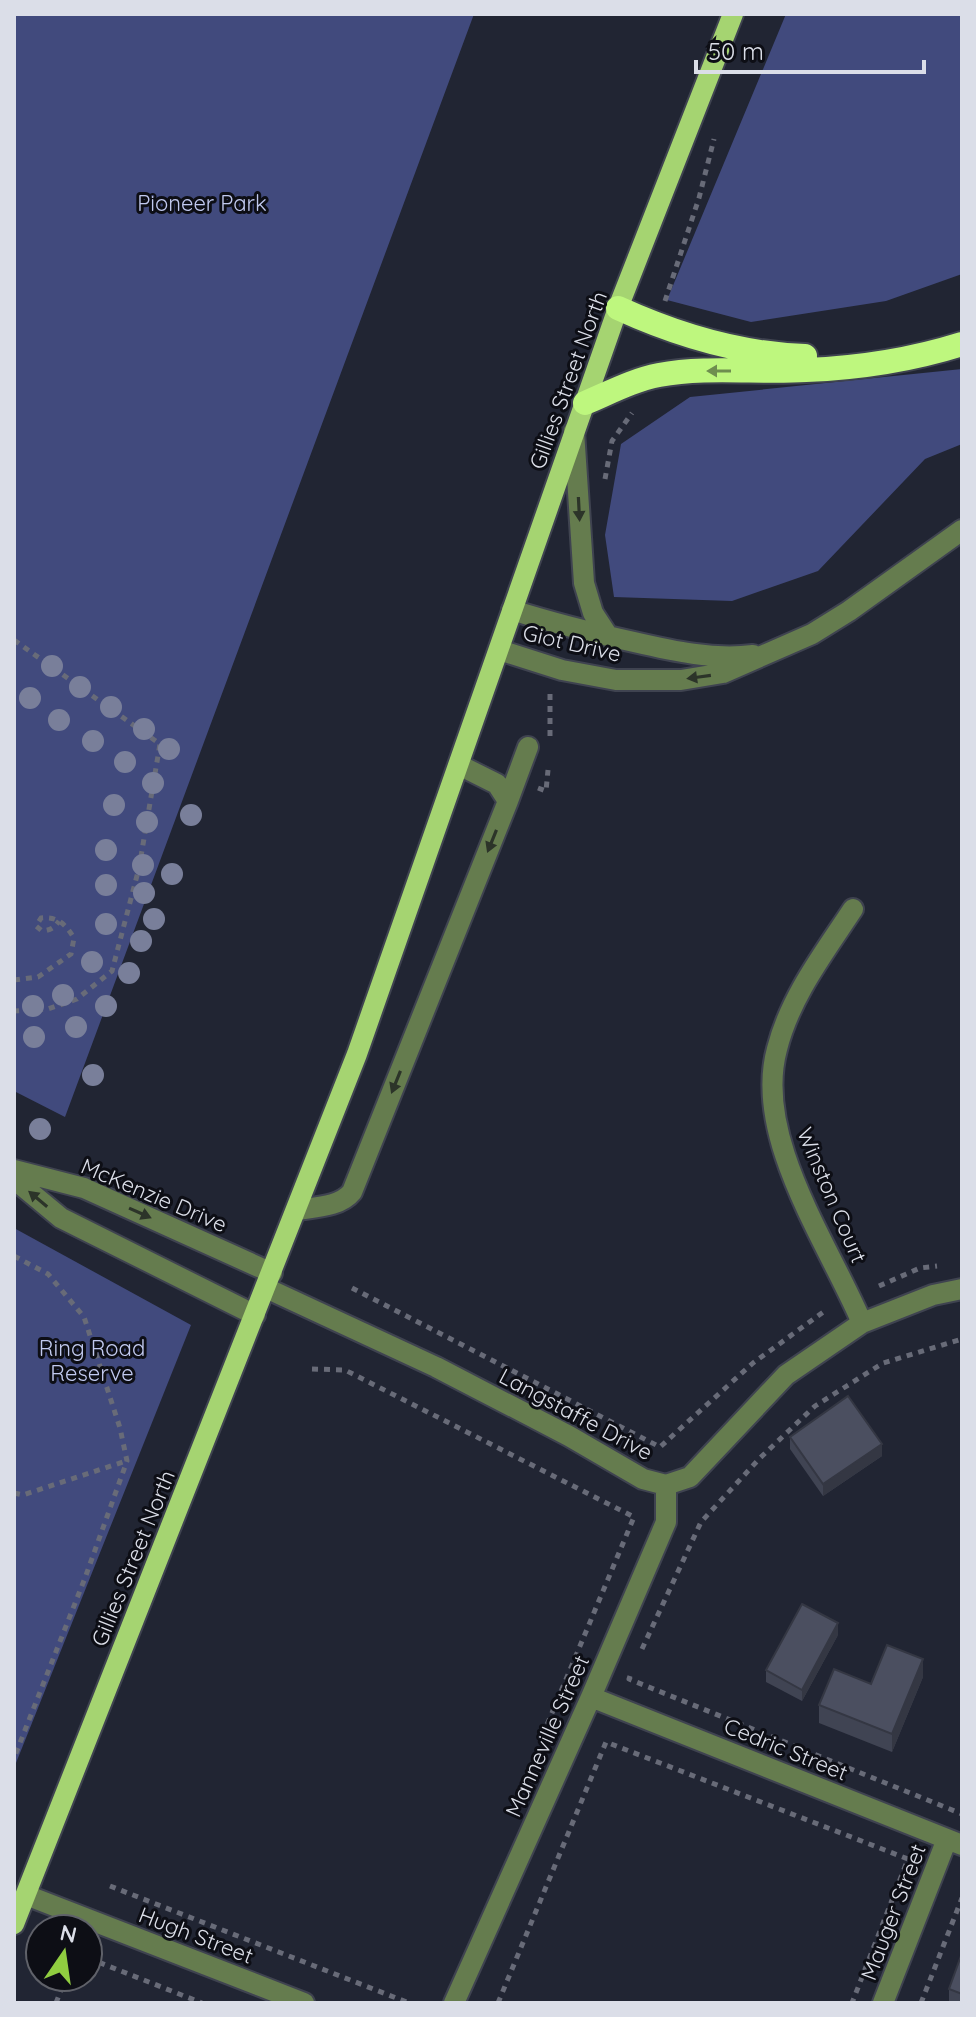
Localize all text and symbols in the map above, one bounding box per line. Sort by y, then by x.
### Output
scale bar [696,24,924,74]
text: 50 m [708,36,764,66]
park label: Pioneer Park [137,189,267,217]
street label: Gillies Street North [523,287,613,473]
one-way arrow [706,365,731,377]
one-way arrow [573,497,586,522]
street label: Giot Drive [520,618,624,668]
one-way arrow [687,671,712,684]
one-way arrow [485,829,498,853]
one-way arrow [389,1070,402,1094]
street label: Winston Court [791,1123,873,1267]
street label: McKenzie Drive [77,1152,231,1238]
one-way arrow [29,1191,49,1208]
one-way arrow [128,1207,152,1220]
park label: Ring Road Reserve [39,1334,145,1387]
street label: Langstaffe Drive [495,1362,657,1466]
street label: Gillies Street North [85,1466,181,1650]
street label: Manneville Street [499,1651,595,1821]
street label: Cedric Street [720,1712,852,1786]
street label: Mauger Street [854,1840,932,1984]
street label: Hugh Street [135,1900,257,1970]
north arrow [24,1913,104,1993]
text: N [57,1918,80,1949]

